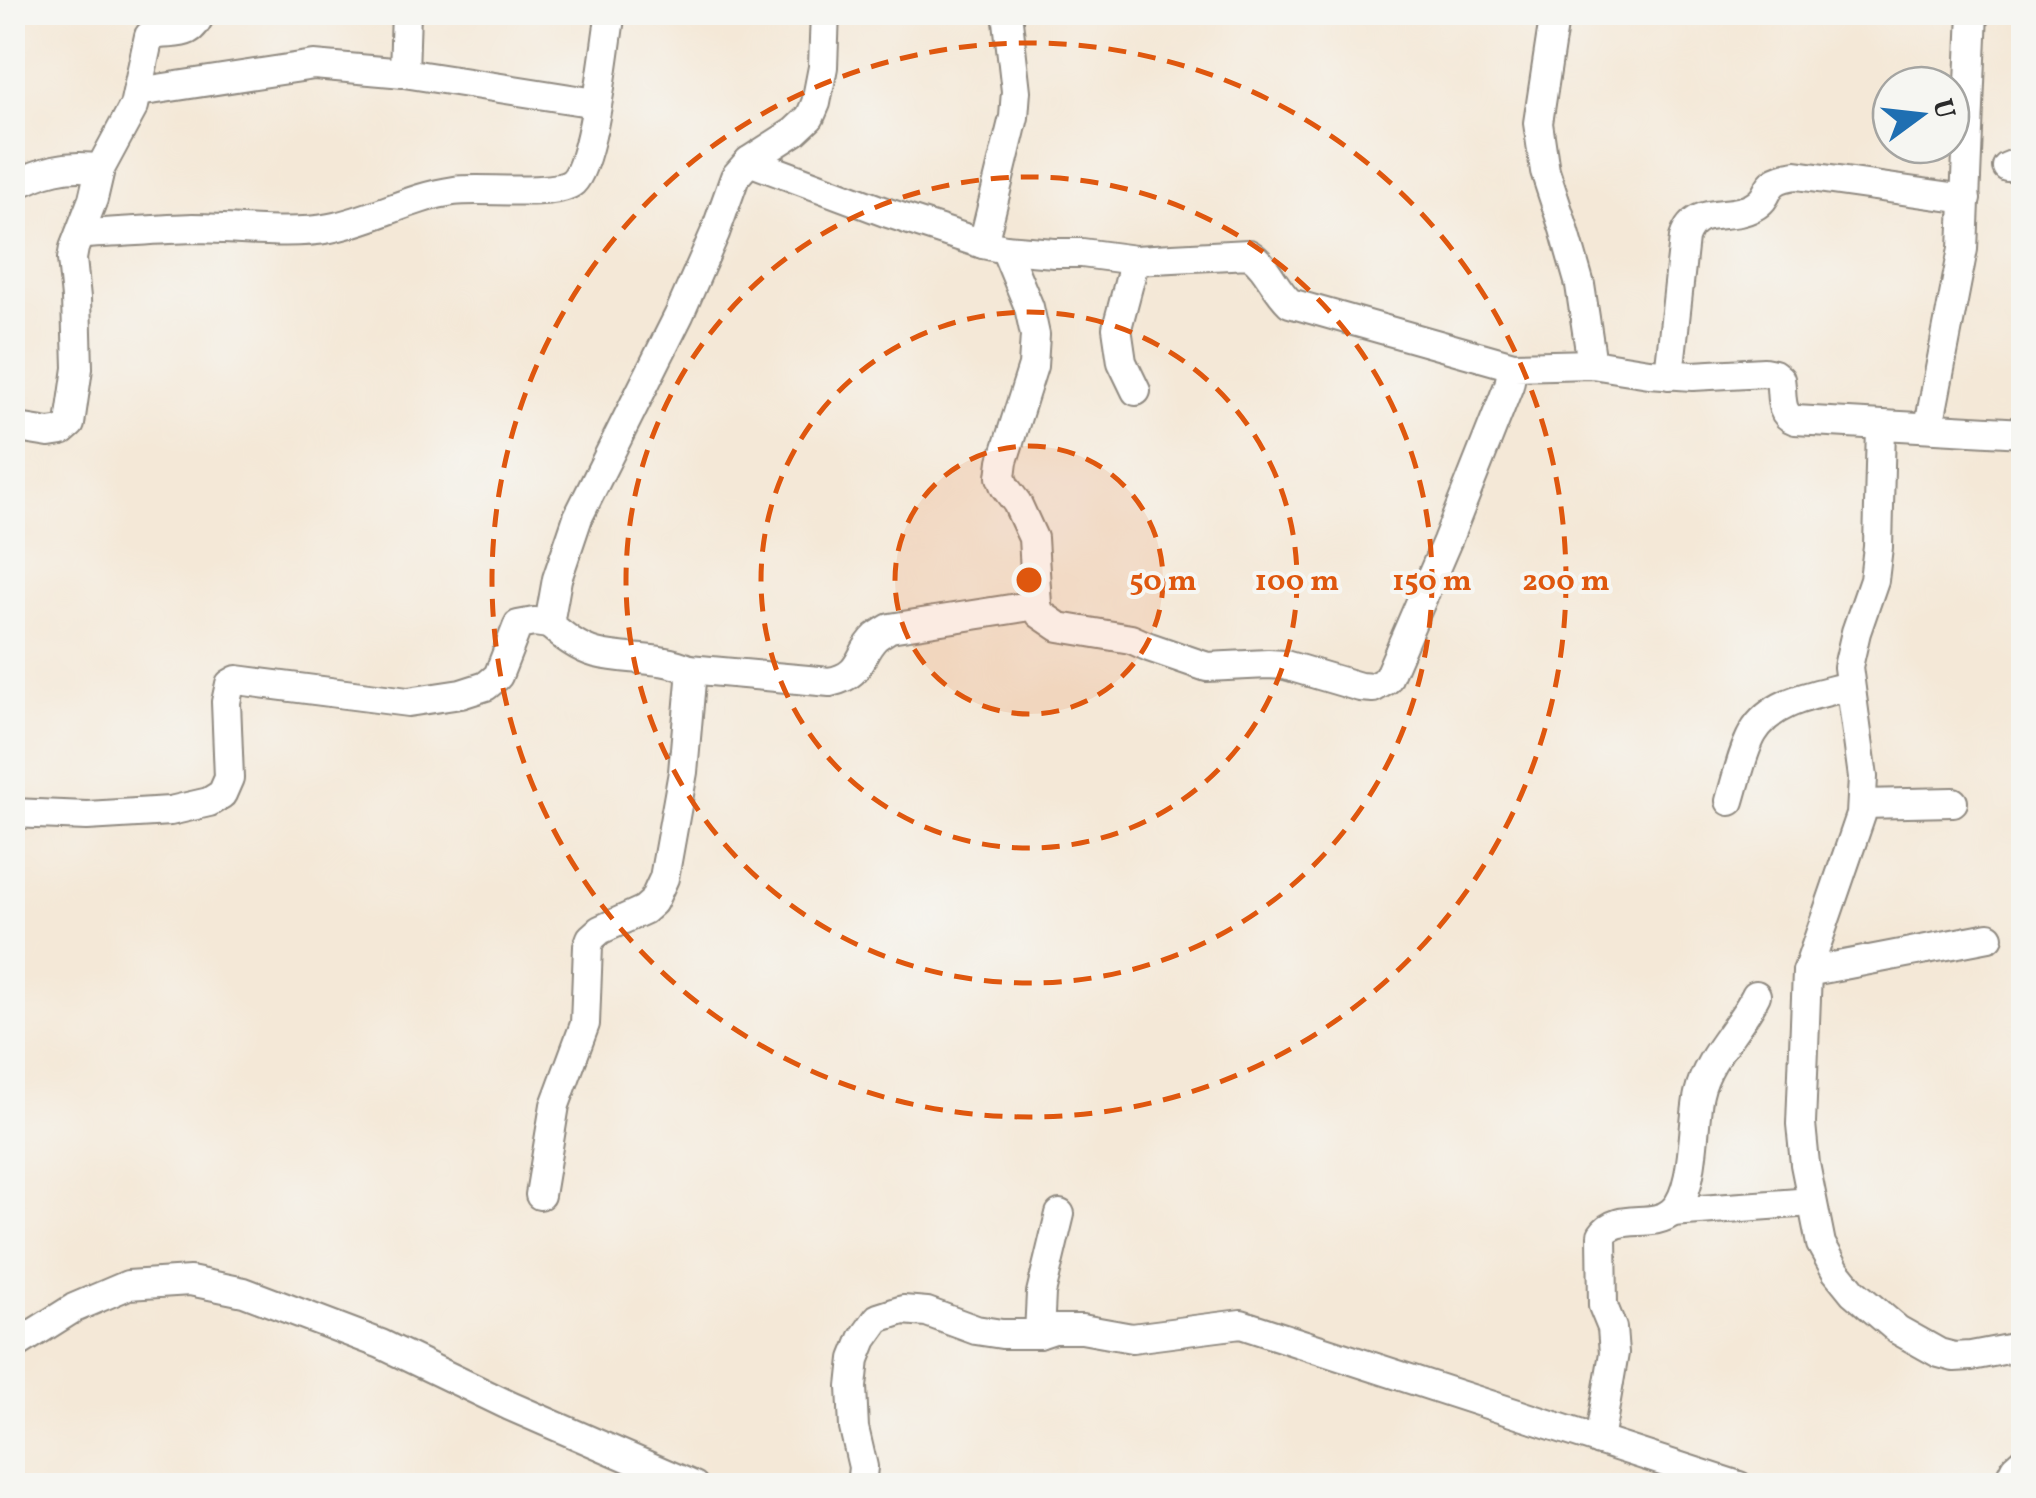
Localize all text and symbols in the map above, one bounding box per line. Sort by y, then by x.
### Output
north arrow [1871,65,1971,165]
text: U [1921,95,1964,124]
text: 50 m [1129,561,1197,603]
text: 100 m [1255,561,1339,603]
text: 150 m [1392,561,1472,603]
text: 200 m [1522,561,1610,603]
centre of rings [1011,562,1047,598]

